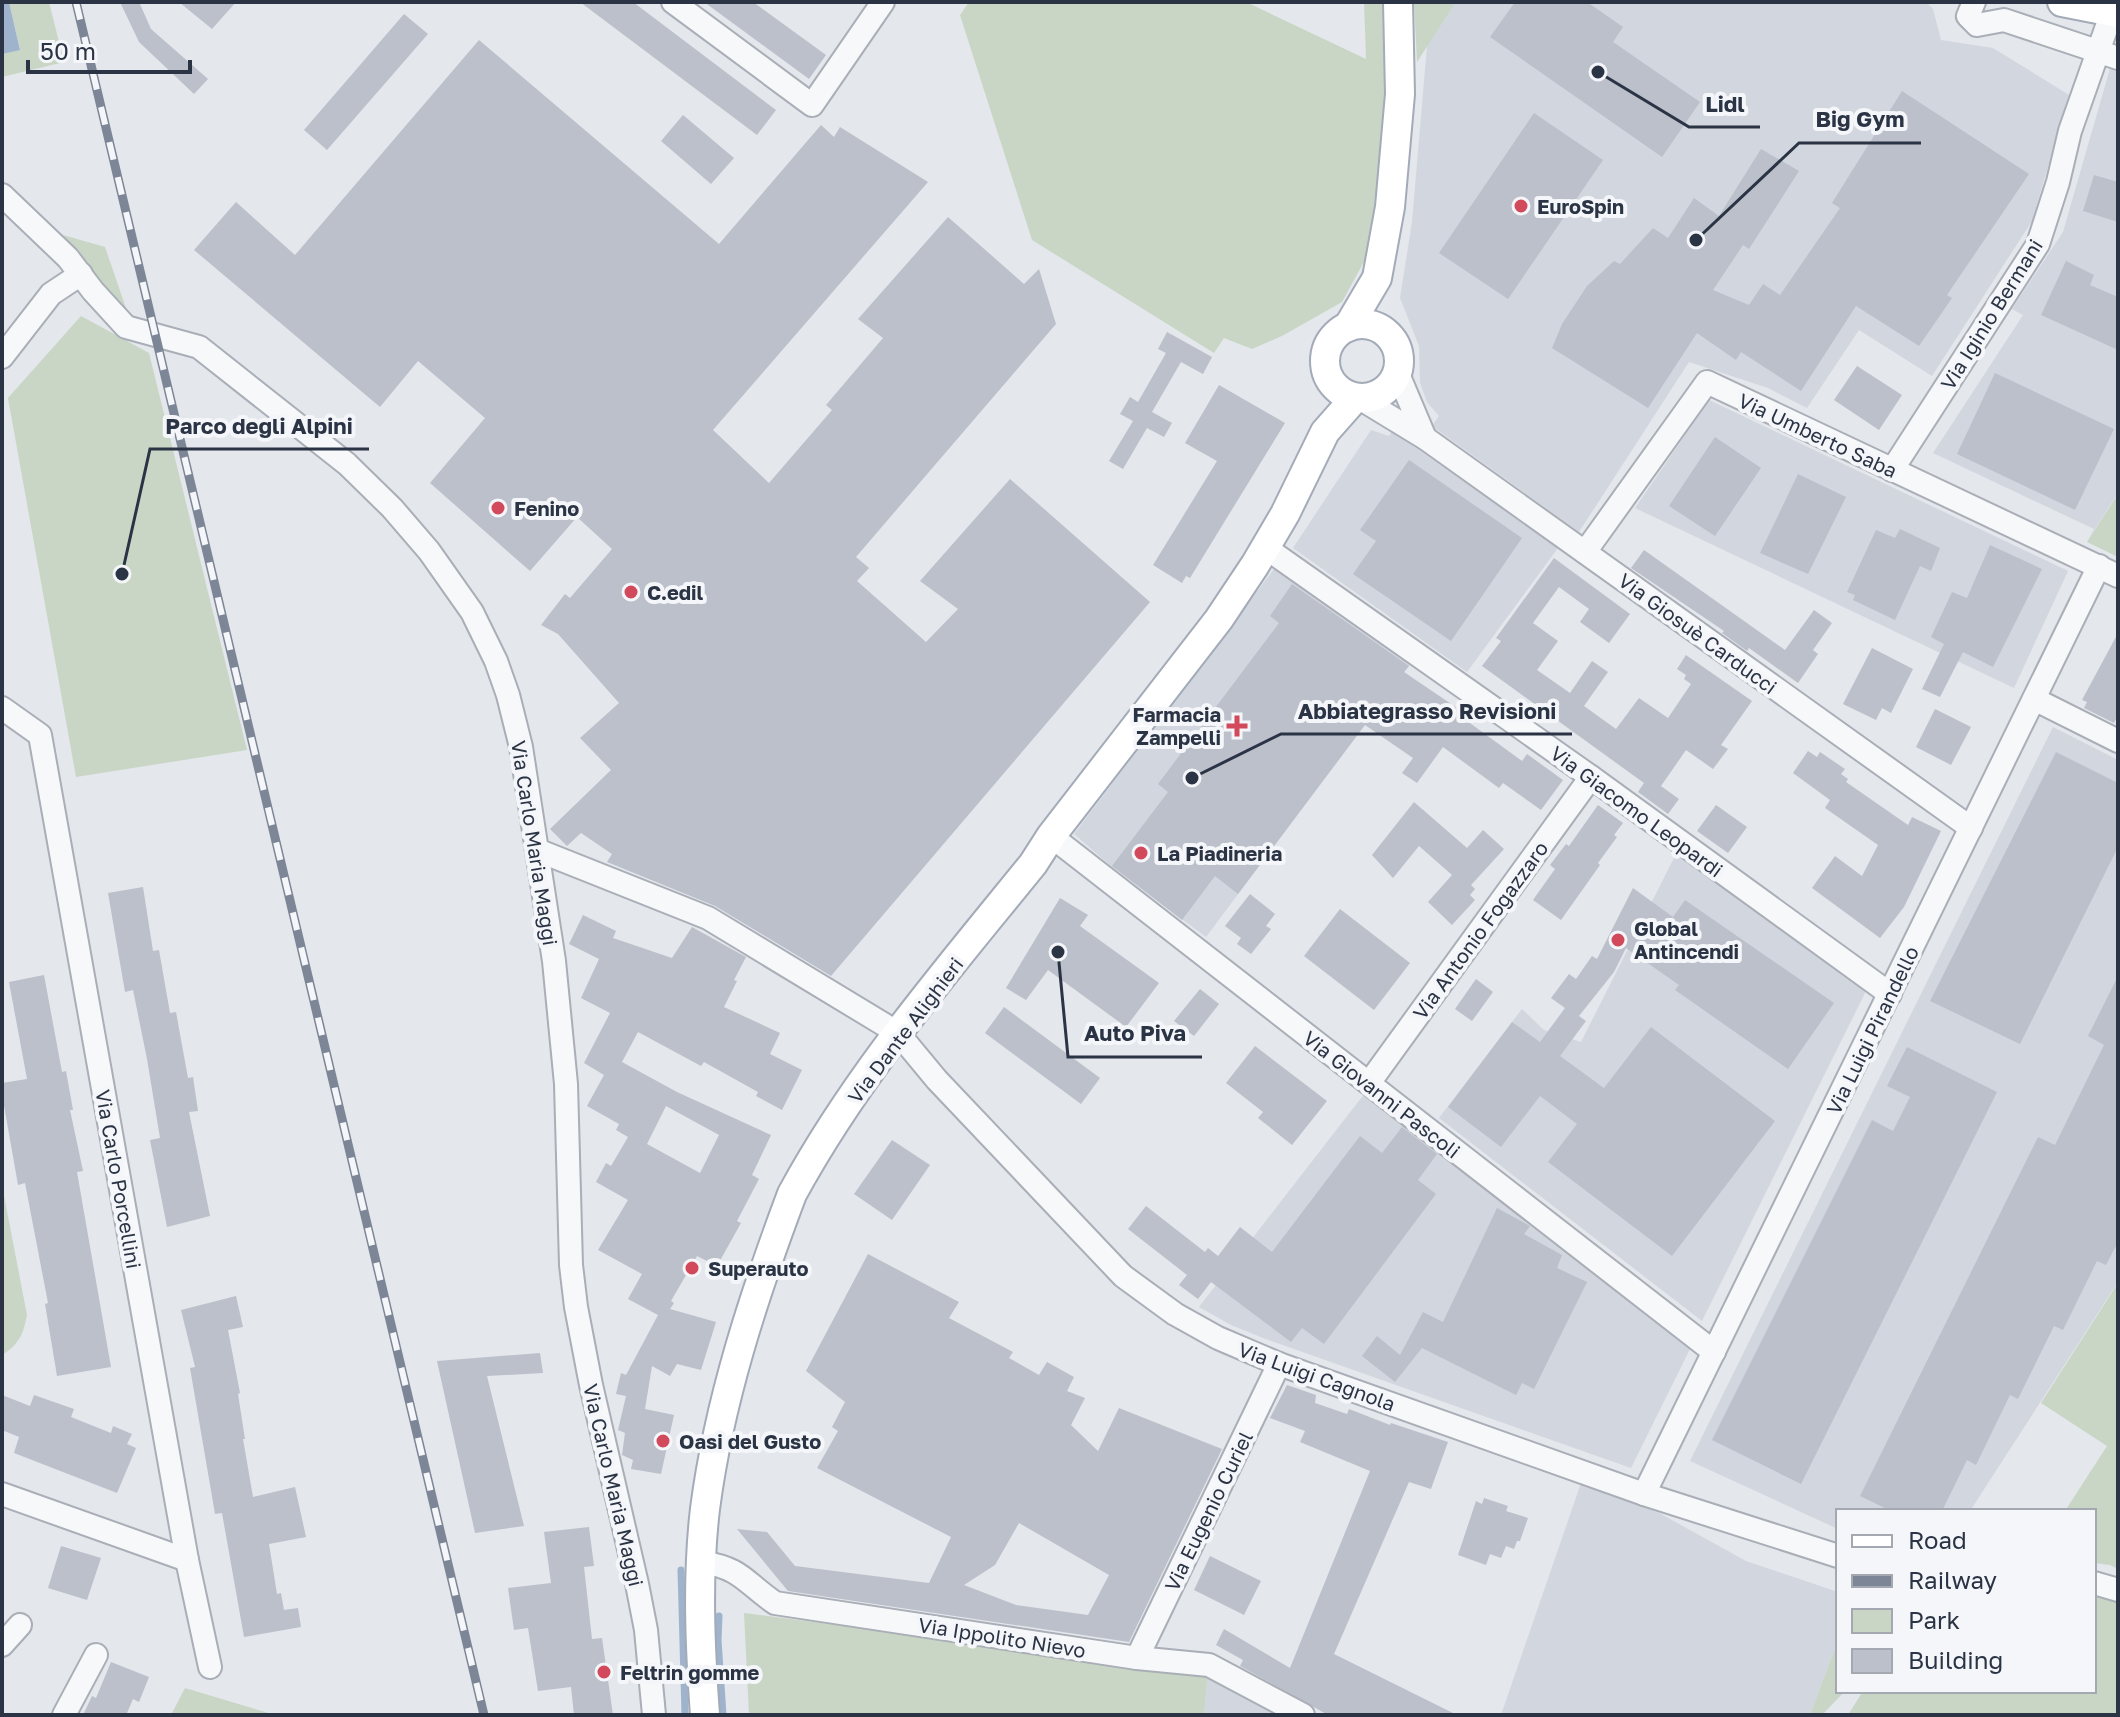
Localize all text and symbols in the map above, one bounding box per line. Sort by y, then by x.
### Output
scale bar [28,24,190,74]
text: 50 m [40,36,96,65]
callout: Lidl [1689,81,1760,127]
text: Lidl [1705,90,1745,117]
callout: Big Gym [1799,97,1921,143]
text: Big Gym [1815,105,1905,132]
place label: EuroSpin [1537,194,1624,218]
marker: EuroSpin [1512,197,1530,215]
street label: Via Iginio Bermani [1935,234,2047,394]
street label: Via Umberto Saba [1735,388,1901,482]
callout: Parco degli Alpini [150,403,369,449]
text: Parco degli Alpini [165,412,353,439]
place label: Fenino [514,496,579,520]
marker: Fenino [489,499,507,517]
street label: Via Giosuè Carducci [1614,567,1782,699]
place label: C.edil [647,580,704,604]
marker: C.edil [622,583,640,601]
callout: Abbiategrasso Revisioni [1281,688,1572,734]
text: Abbiategrasso Revisioni [1298,697,1556,724]
place label: Farmacia Zampelli [1132,702,1221,749]
marker: Farmacia Zampelli [1228,717,1246,735]
street label: Via Carlo Maria Maggi [507,739,563,947]
street label: Via Giacomo Leopardi [1546,740,1728,882]
street label: Via Antonio Fogazzaro [1407,836,1553,1024]
place label: La Piadineria [1157,841,1282,865]
marker: La Piadineria [1132,844,1150,862]
place label: Global Antincendi [1634,916,1739,963]
marker: Global Antincendi [1609,931,1627,949]
street label: Via Luigi Pirandello [1821,942,1923,1118]
street label: Via Dante Alighieri [842,952,968,1108]
callout: Auto Piva [1068,1011,1202,1057]
text: Auto Piva [1084,1019,1186,1046]
street label: Via Giovanni Pascoli [1299,1025,1465,1163]
street label: Via Carlo Porcellini [91,1087,147,1271]
place label: Superauto [708,1256,808,1280]
marker: Superauto [683,1259,701,1277]
street label: Via Luigi Cagnola [1235,1336,1399,1416]
street label: Via Carlo Maria Maggi [579,1381,649,1589]
street label: Via Eugenio Curiel [1159,1427,1257,1595]
place label: Oasi del Gusto [679,1429,821,1453]
marker: Oasi del Gusto [654,1432,672,1450]
legend [1836,1509,2096,1693]
text: Road [1908,1525,1967,1554]
text: Railway [1908,1565,1997,1594]
text: Park [1908,1605,1960,1634]
street label: Via Ippolito Nievo [917,1612,1087,1662]
text: Building [1908,1645,2003,1674]
place label: Feltrin gomme [620,1660,759,1684]
marker: Feltrin gomme [595,1663,613,1681]

